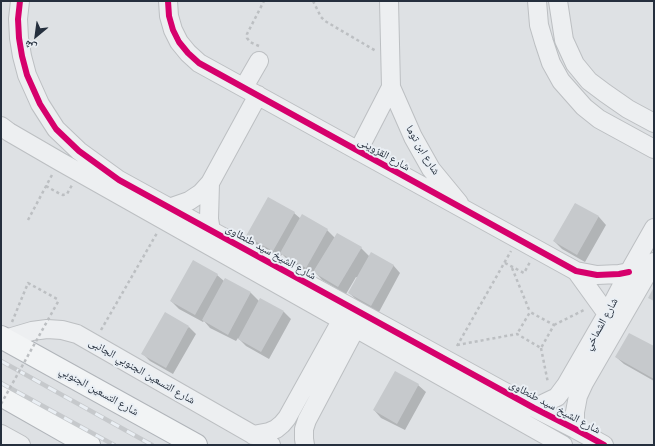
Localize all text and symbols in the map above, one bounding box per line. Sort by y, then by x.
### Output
north arrow [16,16,56,56]
text: ش [22,38,38,55]
street label: شارع ابن توما [403,123,443,177]
street label: شارع القزوينى [356,134,412,174]
street label: شارع الشيخ سيد طنطاوى [223,222,319,282]
street label: شارع الشماخي [581,296,621,352]
street label: شارع التسعين الجنوبي الجانبى [86,335,198,407]
street label: شارع التسعين الجنوبي [57,364,141,418]
street label: شارع الشيخ سيد طنطاوى [507,377,603,437]

